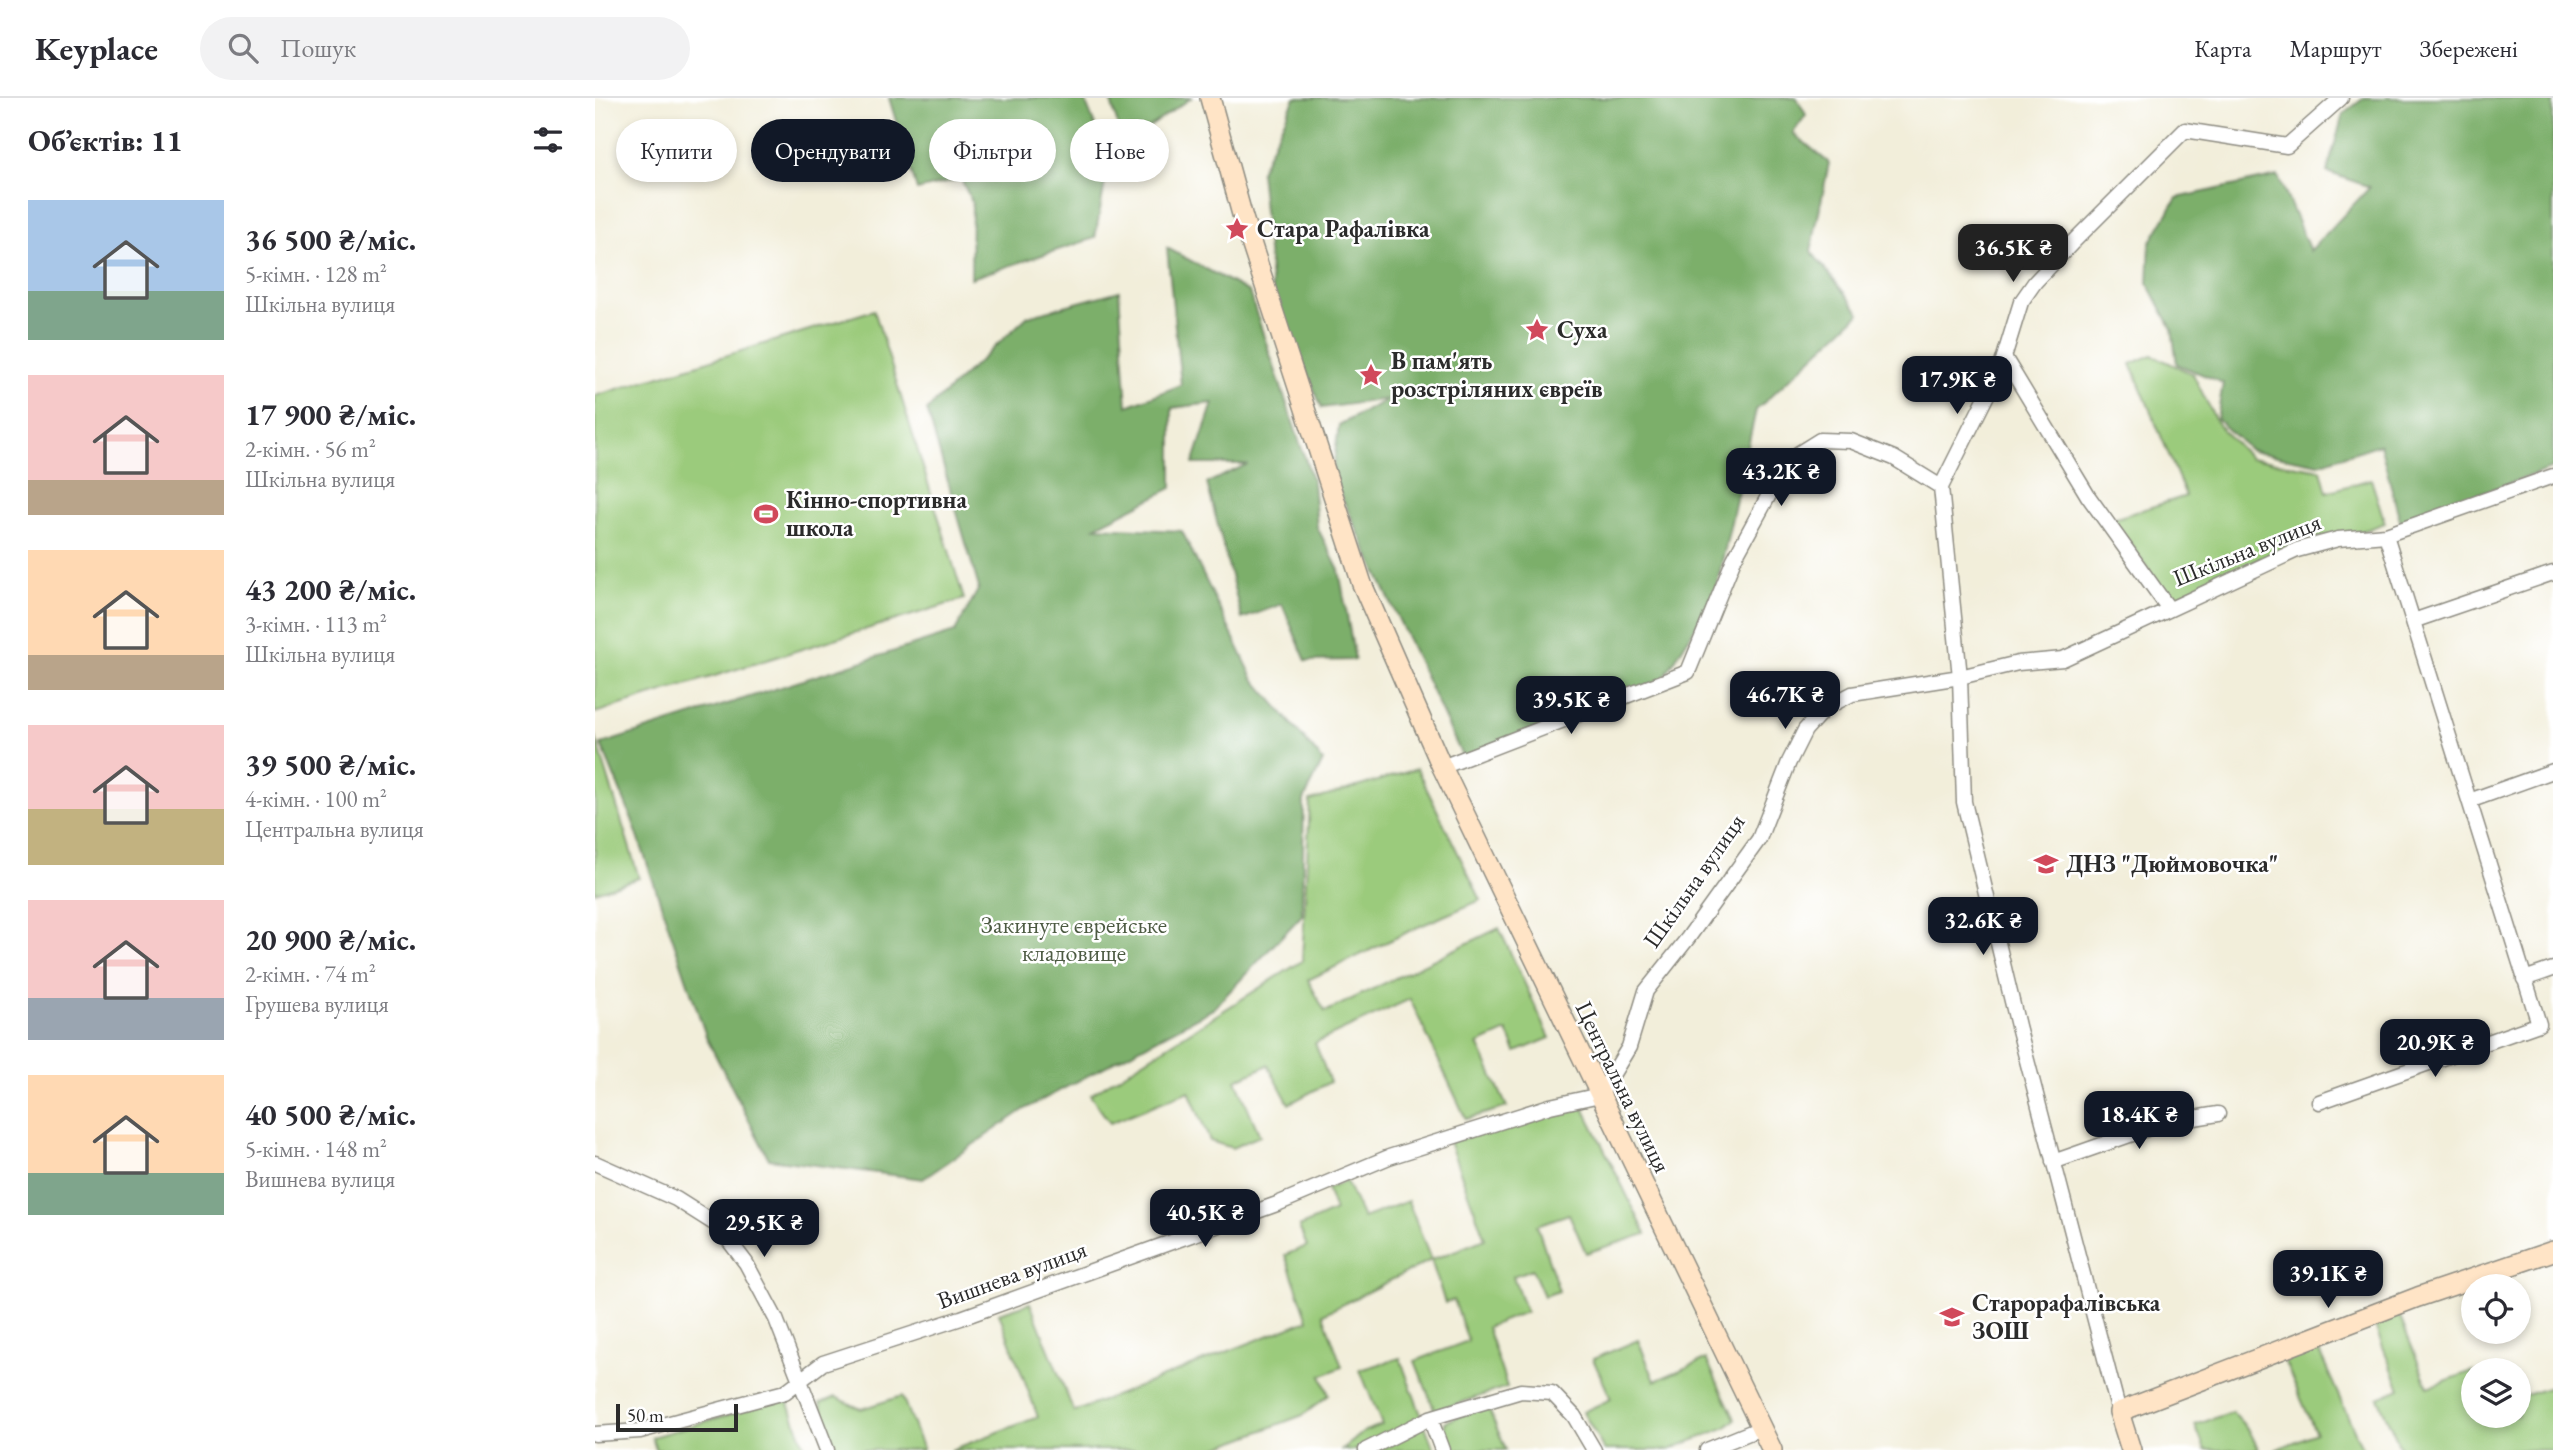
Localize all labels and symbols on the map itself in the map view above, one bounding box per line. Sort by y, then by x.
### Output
place label: Стара Рафалівка [1257,213,1430,244]
place icon: Стара Рафалівка [1223,215,1251,243]
pin: 36.5K ₴ [1948,225,2078,284]
place label: Суха [1557,314,1608,346]
place icon: Суха [1523,316,1551,344]
place label: В пам'ять розстріляних євреїв [1391,345,1603,404]
pin: 17.9K ₴ [1892,356,2022,416]
place icon: В пам'ять розстріляних євреїв [1357,361,1385,389]
pin: 43.2K ₴ [1716,448,1846,508]
place label: Кінно-спортивна школа [786,484,967,543]
sports icon: Кінно-спортивна школа [752,500,780,528]
street label: Шкільна вулиця [2168,506,2326,593]
pin: 46.7K ₴ [1720,672,1850,731]
pin: 39.5K ₴ [1506,676,1636,736]
street label: Шкільна вулиця [1636,807,1751,954]
place label: ДНЗ "Дюймовочка" [2066,848,2278,879]
school or university icon: ДНЗ "Дюймовочка" [2032,850,2060,878]
pin: 32.6K ₴ [1918,898,2048,957]
park label: Закинуте єврейське кладовище [981,909,1167,968]
street label: Центральна вулиця [1569,996,1678,1178]
pin: 20.9K ₴ [2370,1020,2500,1079]
pin: 18.4K ₴ [2074,1091,2204,1151]
pin: 40.5K ₴ [1140,1190,1270,1249]
pin: 29.5K ₴ [699,1200,829,1259]
street label: Вишнева вулиця [933,1233,1091,1316]
pin: 39.1K ₴ [2263,1250,2393,1310]
place label: Старорафалівська ЗОШ [1972,1287,2161,1346]
school or university icon: Старорафалівська ЗОШ [1938,1303,1966,1331]
scale bar [616,1401,739,1433]

